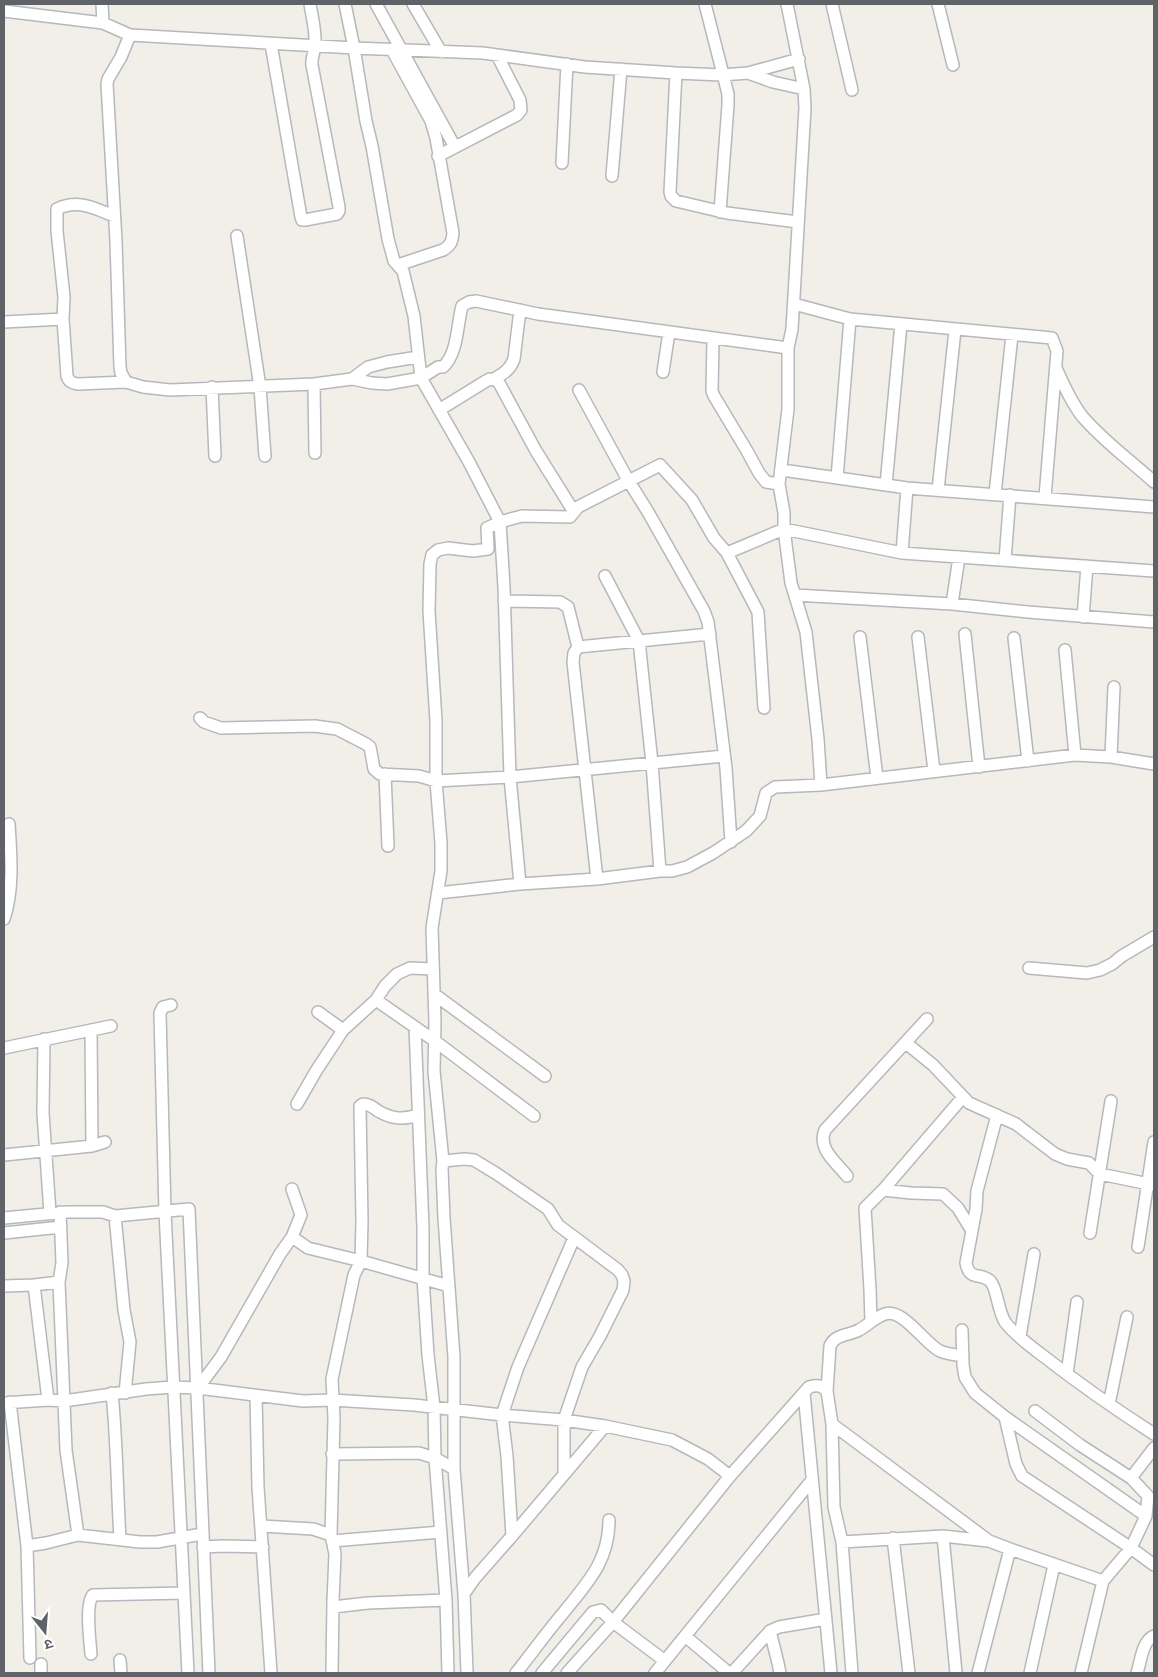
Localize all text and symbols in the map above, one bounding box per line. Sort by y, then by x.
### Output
north arrow [20,1607,70,1657]
text: उ [42,1636,55,1654]

